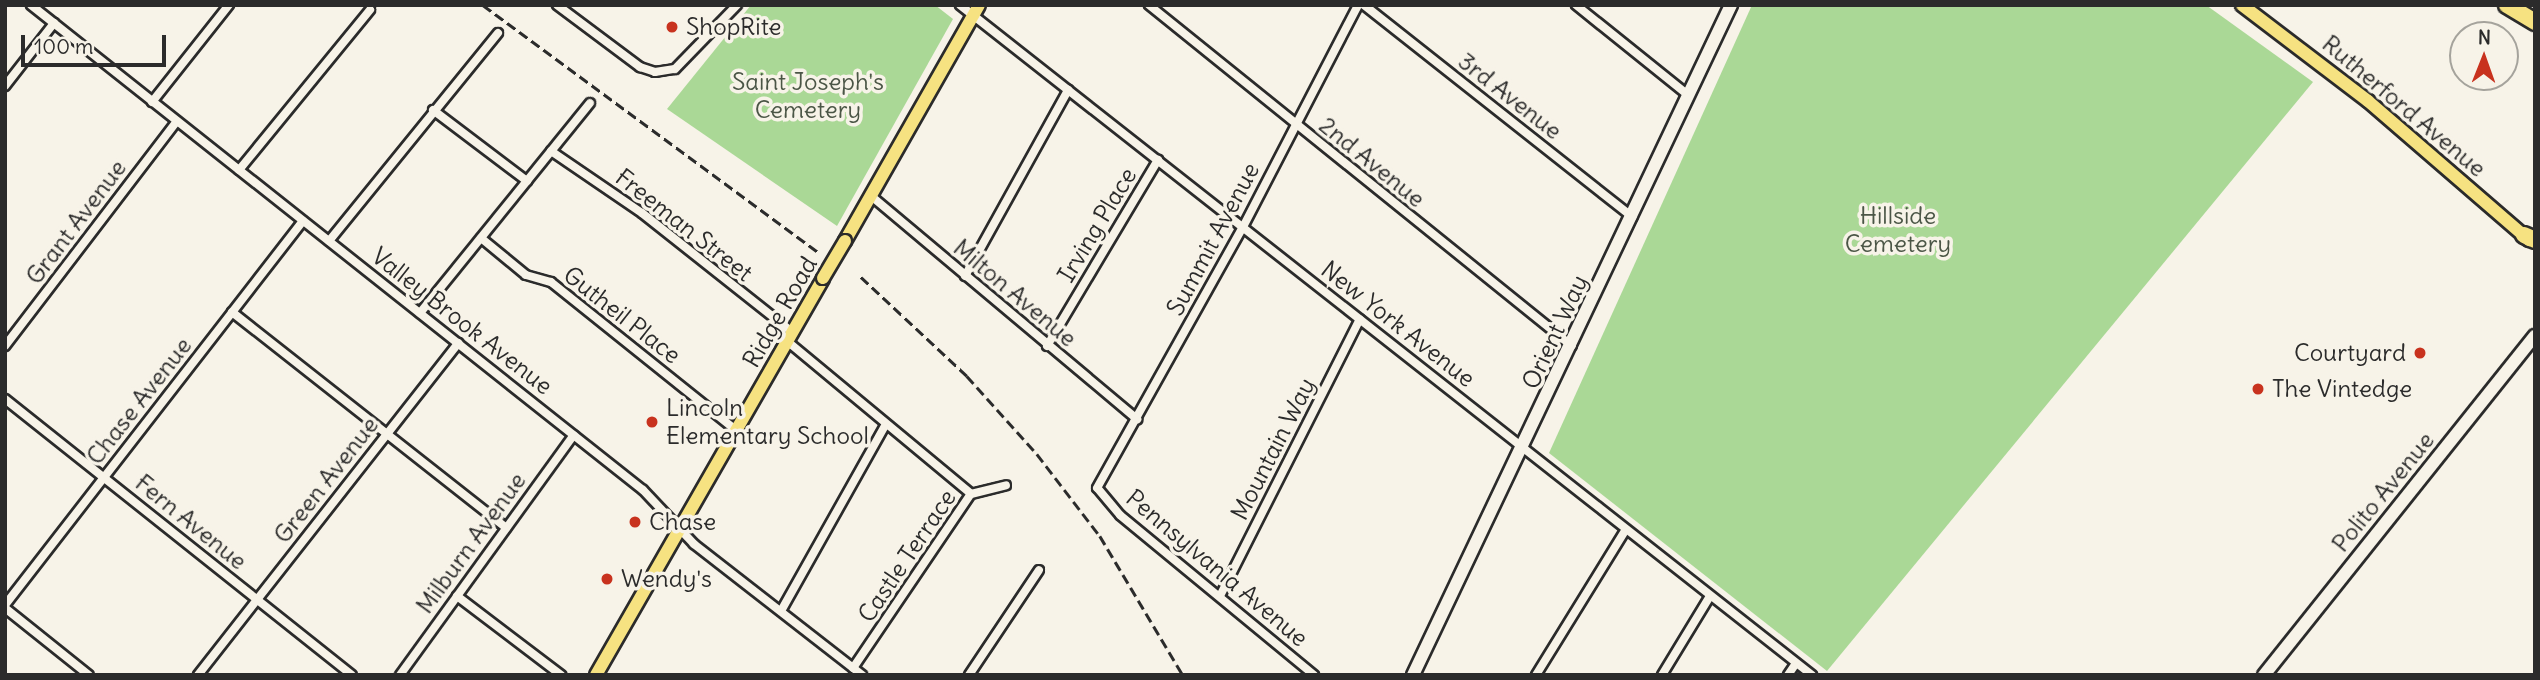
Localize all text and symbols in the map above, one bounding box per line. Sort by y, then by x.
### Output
place label: ShopRite [686,13,781,41]
marker: ShopRite [664,19,680,35]
scale bar [24,21,170,65]
north arrow [2449,21,2519,91]
text: N [2478,25,2491,49]
street label: Rutherford Avenue [2316,29,2492,183]
text: 100 m [34,33,93,60]
street label: 3rd Avenue [1453,47,1567,145]
park label: Saint Joseph's Cemetery [732,68,884,124]
street label: 2nd Avenue [1313,111,1431,213]
street label: Grant Avenue [20,154,132,290]
street label: Summit Avenue [1161,158,1265,320]
street label: Freeman Street [610,163,758,287]
street label: Irving Place [1052,163,1142,287]
park label: Hillside Cemetery [1845,202,1951,258]
street label: Milton Avenue [948,233,1082,353]
street label: Valley Brook Avenue [366,241,558,401]
street label: Ridge Road [737,252,823,372]
street label: New York Avenue [1315,255,1481,393]
street label: Gutheil Place [558,260,686,370]
street label: Orient Way [1516,270,1594,394]
street label: Chase Avenue [80,332,198,470]
place label: Courtyard [2294,339,2406,367]
marker: Courtyard [2412,345,2428,361]
street label: Mountain Way [1225,373,1321,525]
place label: The Vintedge [2272,375,2412,403]
marker: The Vintedge [2250,381,2266,397]
place label: Lincoln Elementary School [666,394,869,450]
street label: Green Avenue [268,411,384,549]
marker: Lincoln Elementary School [644,414,660,430]
street label: Polito Avenue [2326,426,2440,558]
street label: Milburn Avenue [410,467,532,619]
street label: Fern Avenue [129,468,253,576]
street label: Castle Terrace [852,484,962,628]
street label: Pennsylvania Avenue [1120,484,1314,652]
place label: Chase [649,508,716,536]
marker: Chase [627,514,643,530]
place label: Wendy's [621,565,712,593]
marker: Wendy's [599,571,615,587]

